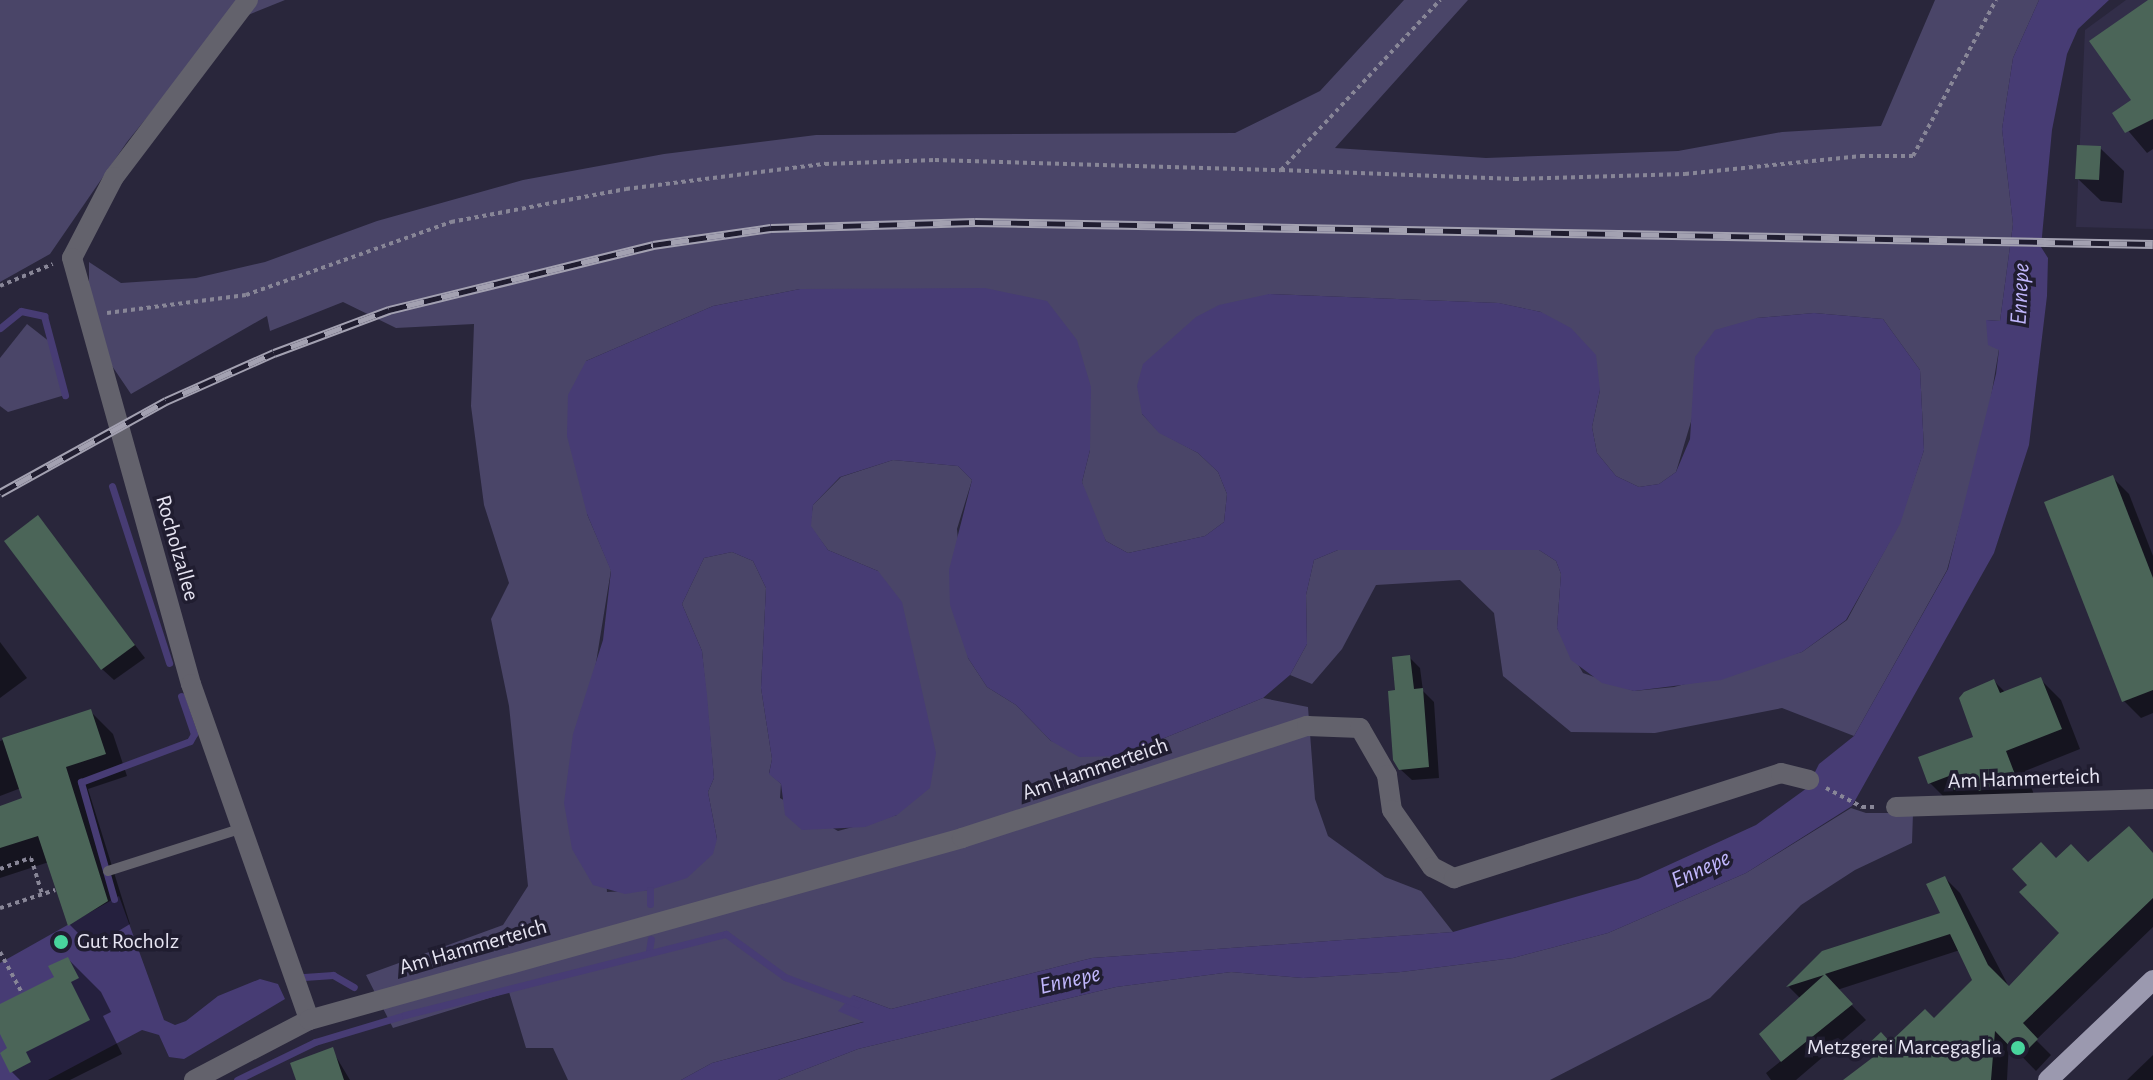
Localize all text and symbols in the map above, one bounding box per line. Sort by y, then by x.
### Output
water label: Ennepe [2005,262,2037,326]
street label: Rocholzallee [149,492,205,604]
street label: Am Hammerteich [1019,732,1171,806]
street label: Am Hammerteich [1947,763,2101,795]
water label: Ennepe [1667,844,1735,896]
street label: Am Hammerteich [396,913,550,981]
place label: Gut Rocholz [77,929,179,955]
marker: Gut Rocholz [52,933,70,951]
water label: Ennepe [1037,960,1103,1002]
place label: Metzgerei Marcegaglia [1807,1035,2002,1061]
marker: Metzgerei Marcegaglia [2009,1039,2027,1057]

